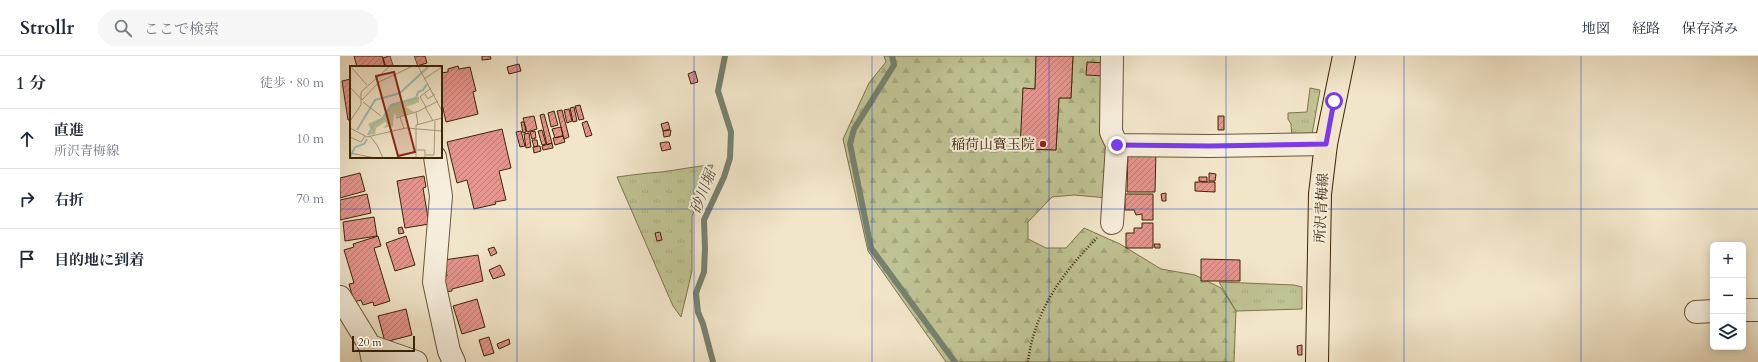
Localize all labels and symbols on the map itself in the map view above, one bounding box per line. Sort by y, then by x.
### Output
inset map [350,66,442,158]
route start [1325,92,1343,110]
place label: 稲荷山寳玉院 [951,135,1035,154]
route end [1108,136,1126,154]
marker: 稲荷山寳玉院 [1038,139,1048,149]
water label: 砂川堀 [686,165,721,217]
street label: 所沢青梅線 [1310,173,1333,243]
scale bar [352,334,415,353]

